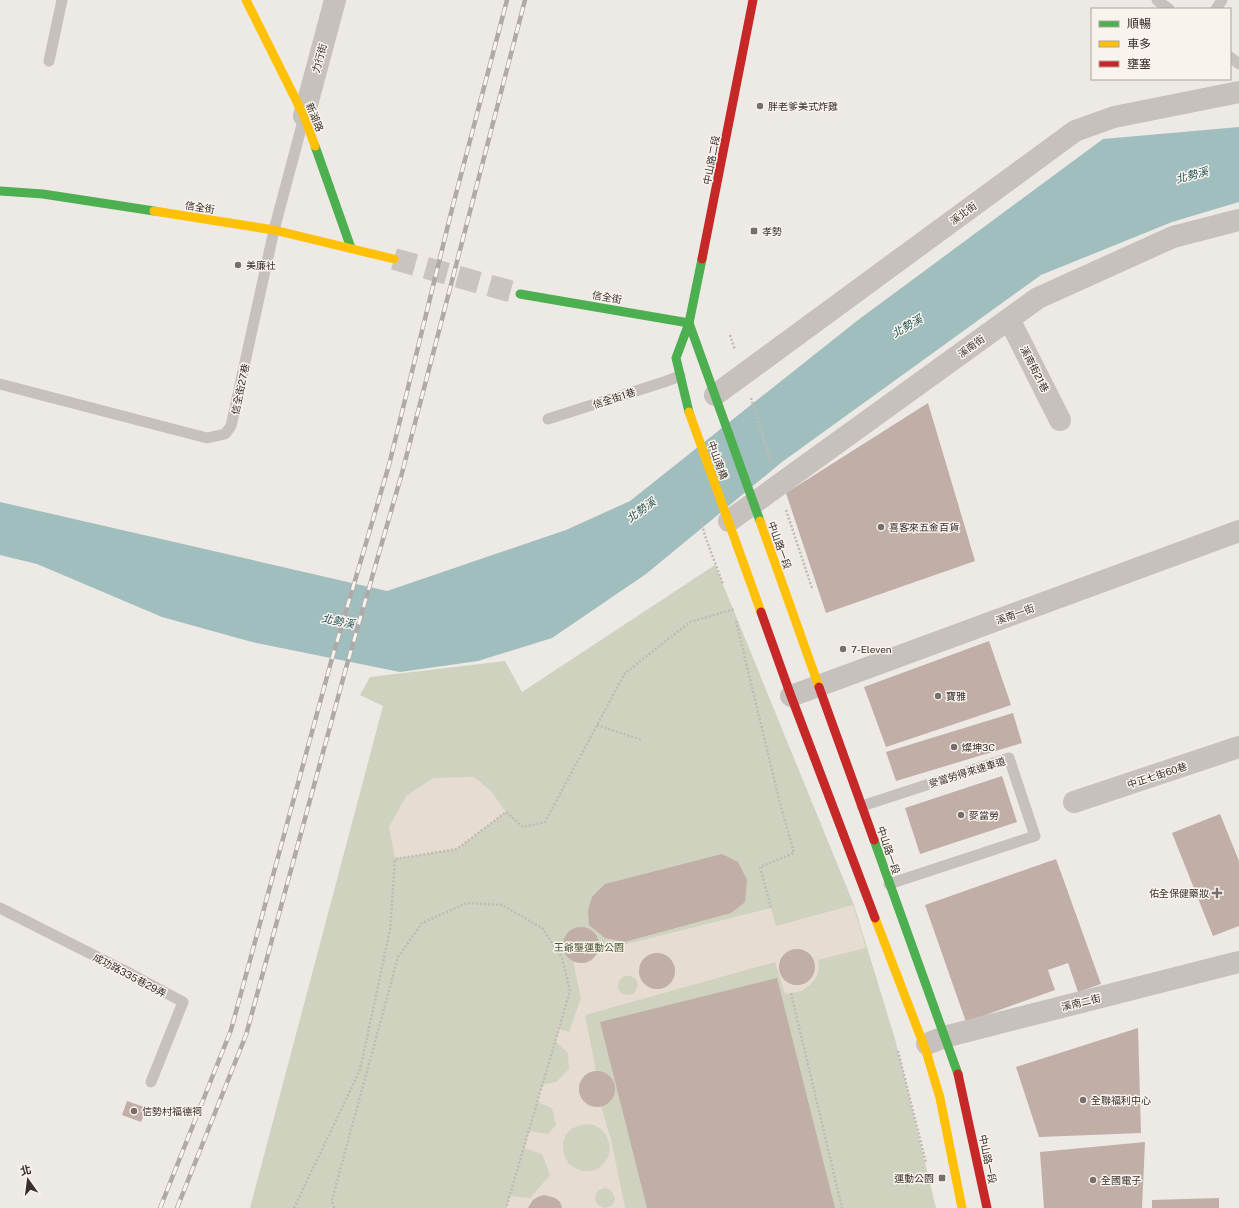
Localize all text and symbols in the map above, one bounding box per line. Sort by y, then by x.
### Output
legend [1091,8,1231,80]
text: 順暢 [1127,17,1151,31]
text: 車多 [1127,37,1151,51]
street label: 力行街 [309,42,329,74]
text: 壅塞 [1127,57,1151,71]
place label: 胖老爹美式炸雞 [768,100,838,112]
street label: 新湖路 [304,101,326,133]
marker: 胖老爹美式炸雞 [755,101,765,111]
street label: 中山路二段 [700,134,722,186]
water label: 北勢溪 [1175,164,1211,185]
street label: 信全街 [184,199,216,215]
street label: 溪北街 [947,199,979,227]
place label: 孝勢 [762,225,782,237]
marker: 孝勢 [749,226,759,236]
place label: 美廉社 [246,259,276,271]
marker: 美廉社 [233,260,243,270]
street label: 信全街 [591,288,623,306]
water label: 北勢溪 [890,312,926,339]
street label: 溪南街 [955,332,987,360]
street label: 溪南街21巷 [1018,344,1052,394]
street label: 信全街27巷 [229,362,251,416]
street label: 信全街1巷 [591,385,637,411]
street label: 中山南橋 [706,439,730,481]
water label: 北勢溪 [624,494,659,525]
street label: 中山路一段 [766,519,794,571]
place label: 喜客來五金百貨 [889,521,959,533]
marker: 喜客來五金百貨 [876,522,886,532]
street label: 溪南一街 [994,602,1036,626]
water label: 北勢溪 [321,612,357,630]
place label: 7-Eleven [851,643,892,655]
marker: 7-Eleven [838,644,848,654]
place label: 寶雅 [946,690,966,702]
marker: 寶雅 [933,691,943,701]
place label: 燦坤3C [962,741,995,753]
marker: 燦坤3C [949,742,959,752]
street label: 麥當勞得來速車道 [927,755,1007,789]
street label: 中正七街60巷 [1126,760,1188,790]
place label: 麥當勞 [969,809,999,821]
marker: 麥當勞 [956,810,966,820]
street label: 中山路一段 [875,824,903,876]
place label: 佑全保健藥妝 [1149,887,1209,899]
marker: 佑全保健藥妝 [1212,888,1222,898]
park label: 王爺壟運動公園 [554,941,624,953]
street label: 成功路335巷29弄 [91,951,169,999]
street label: 溪南二街 [1060,991,1102,1013]
place label: 全聯福利中心 [1091,1094,1151,1106]
marker: 全聯福利中心 [1078,1095,1088,1105]
place label: 信勢村福德祠 [142,1105,202,1117]
marker: 信勢村福德祠 [129,1106,139,1116]
street label: 中山路一段 [977,1133,999,1185]
north arrow [8,1160,48,1200]
text: 北 [19,1163,32,1177]
place label: 運動公園 [894,1172,934,1184]
marker: 運動公園 [937,1173,947,1183]
place label: 全國電子 [1101,1174,1141,1186]
marker: 全國電子 [1088,1175,1098,1185]

